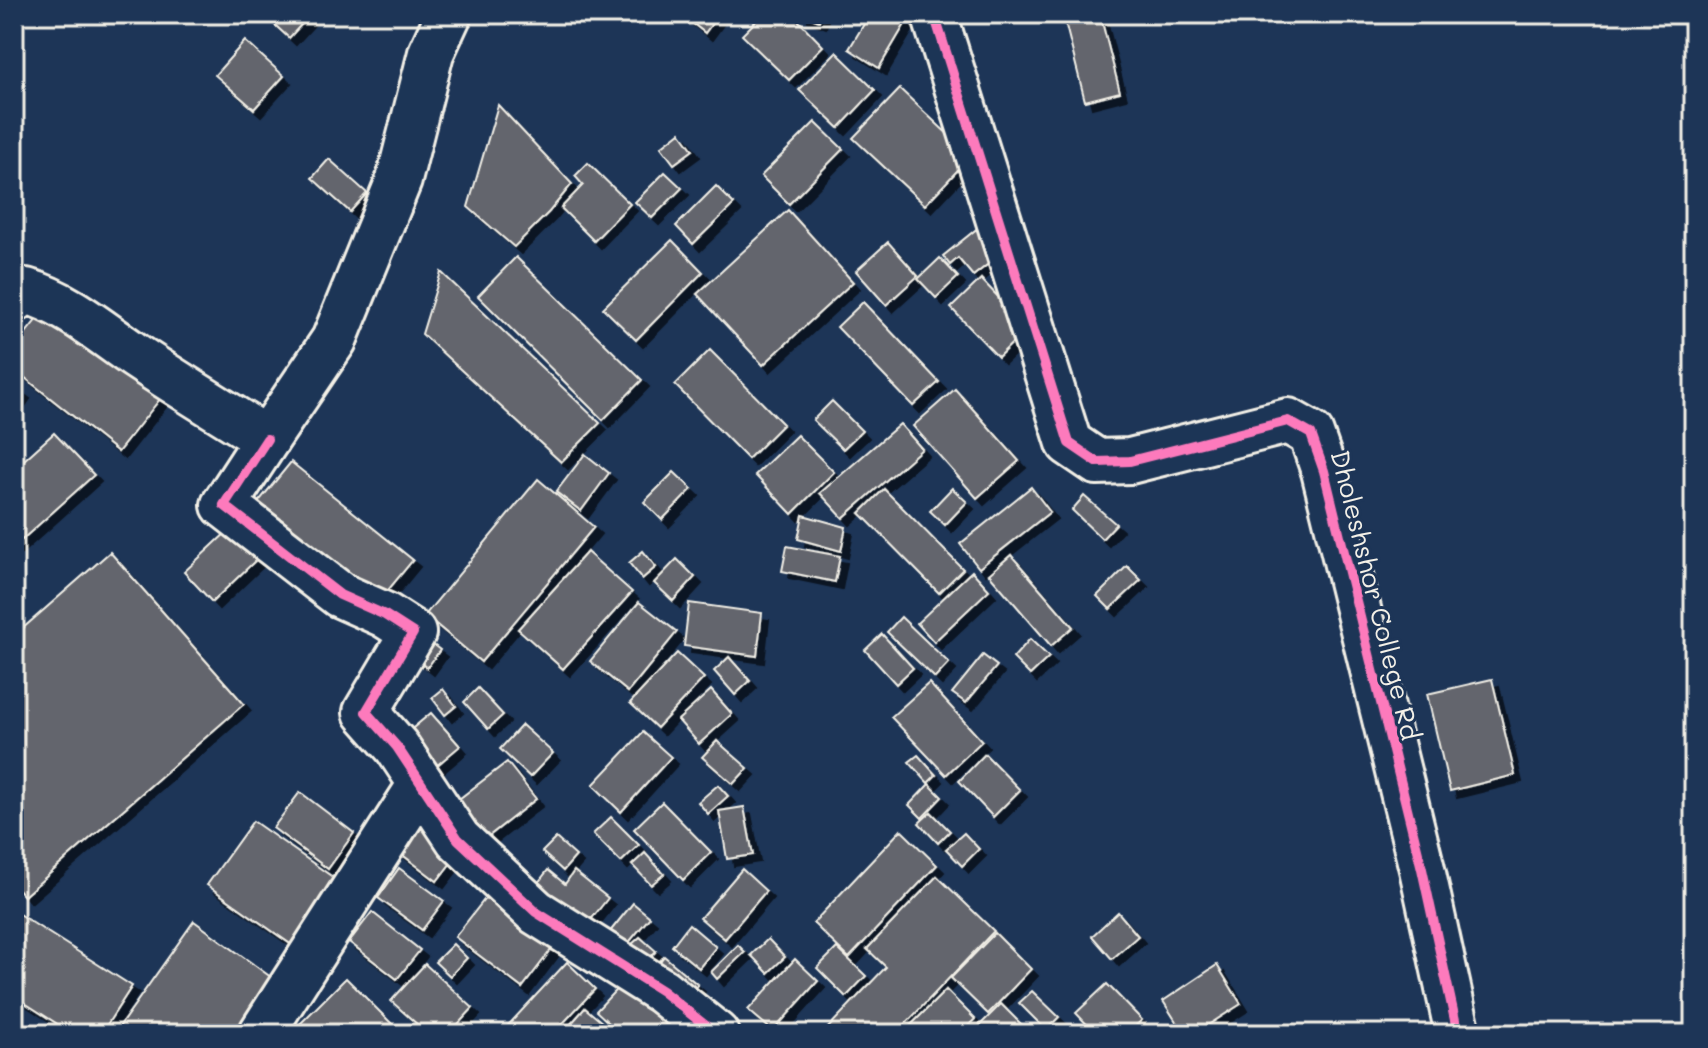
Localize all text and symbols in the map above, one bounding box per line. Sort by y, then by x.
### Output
street label: Dholeshshor College Rd [1323,446,1429,744]

